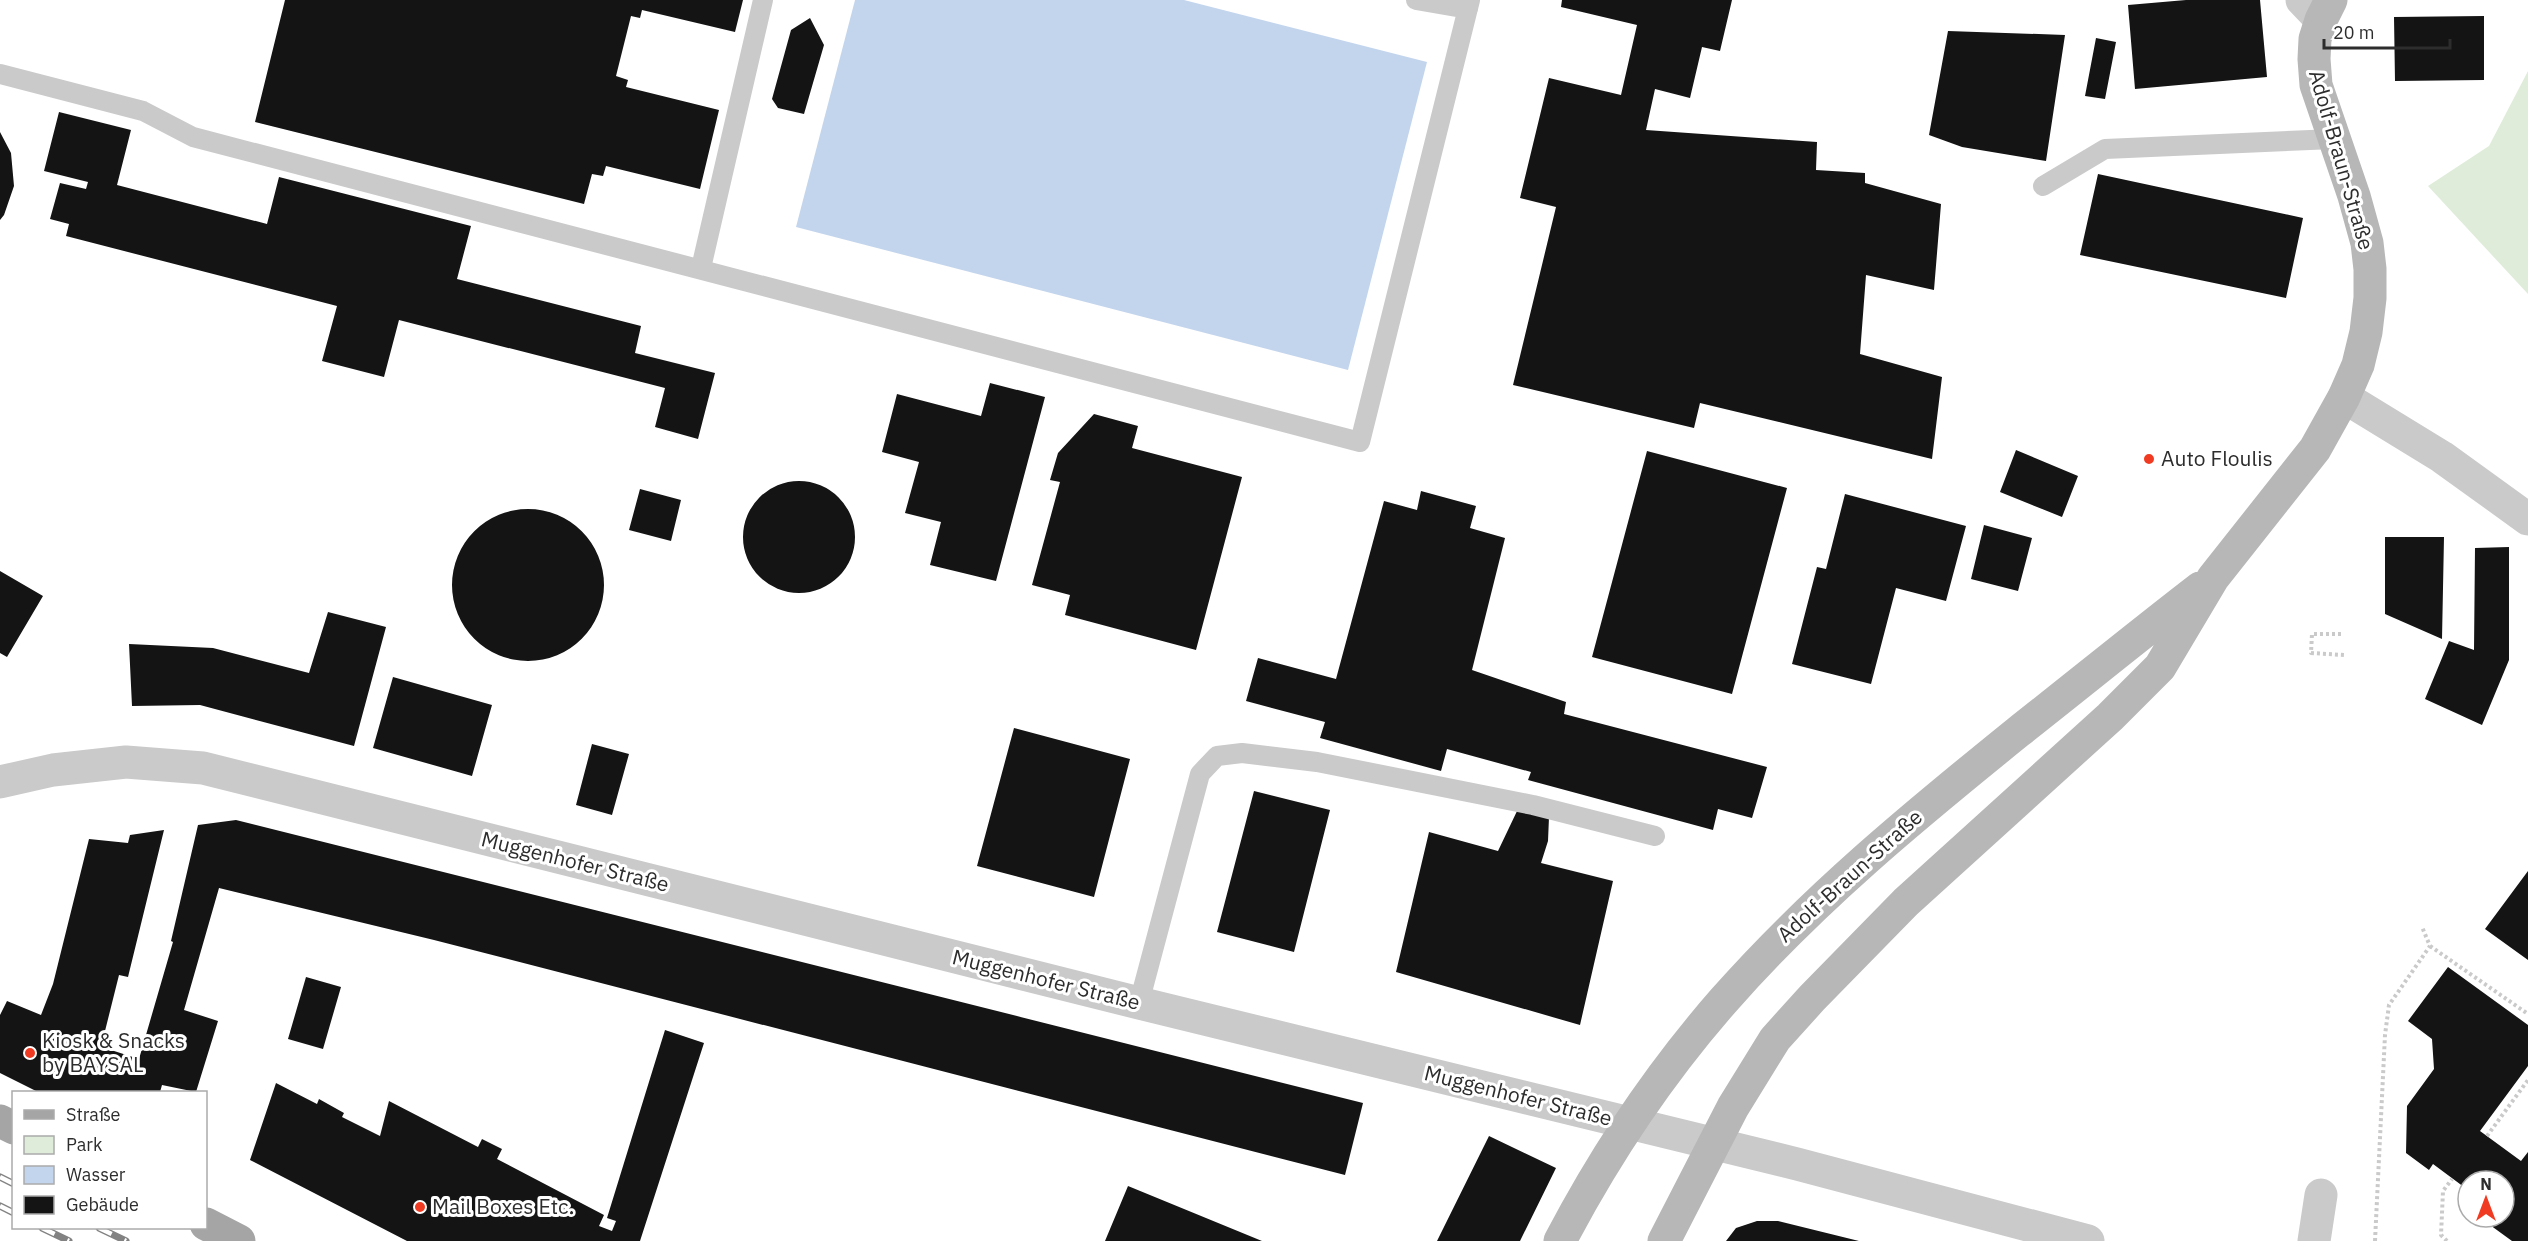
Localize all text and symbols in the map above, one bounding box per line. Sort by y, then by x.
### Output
scale bar [2324,12,2450,50]
text: 20 m [2333,21,2375,44]
street label: Adolf-Braun-Straße [2303,66,2381,253]
place label: Auto Floulis [2161,444,2273,472]
marker: Auto Floulis [2142,452,2156,466]
street label: Adolf-Braun-Straße [1771,803,1928,948]
street label: Muggenhofer Straße [479,824,672,898]
street label: Muggenhofer Straße [950,942,1143,1016]
place label: Kiosk & Snacks by BAYSAL [42,1026,185,1078]
marker: Kiosk & Snacks by BAYSAL [23,1046,37,1060]
street label: Muggenhofer Straße [1422,1058,1615,1132]
legend [12,1091,207,1229]
text: Straße [66,1103,120,1126]
text: Park [66,1133,103,1156]
text: Wasser [66,1163,126,1186]
north arrow [2456,1169,2516,1229]
text: N [2480,1174,2492,1194]
place label: Mail Boxes Etc. [432,1192,574,1220]
text: Gebäude [66,1193,139,1216]
marker: Mail Boxes Etc. [413,1200,427,1214]

